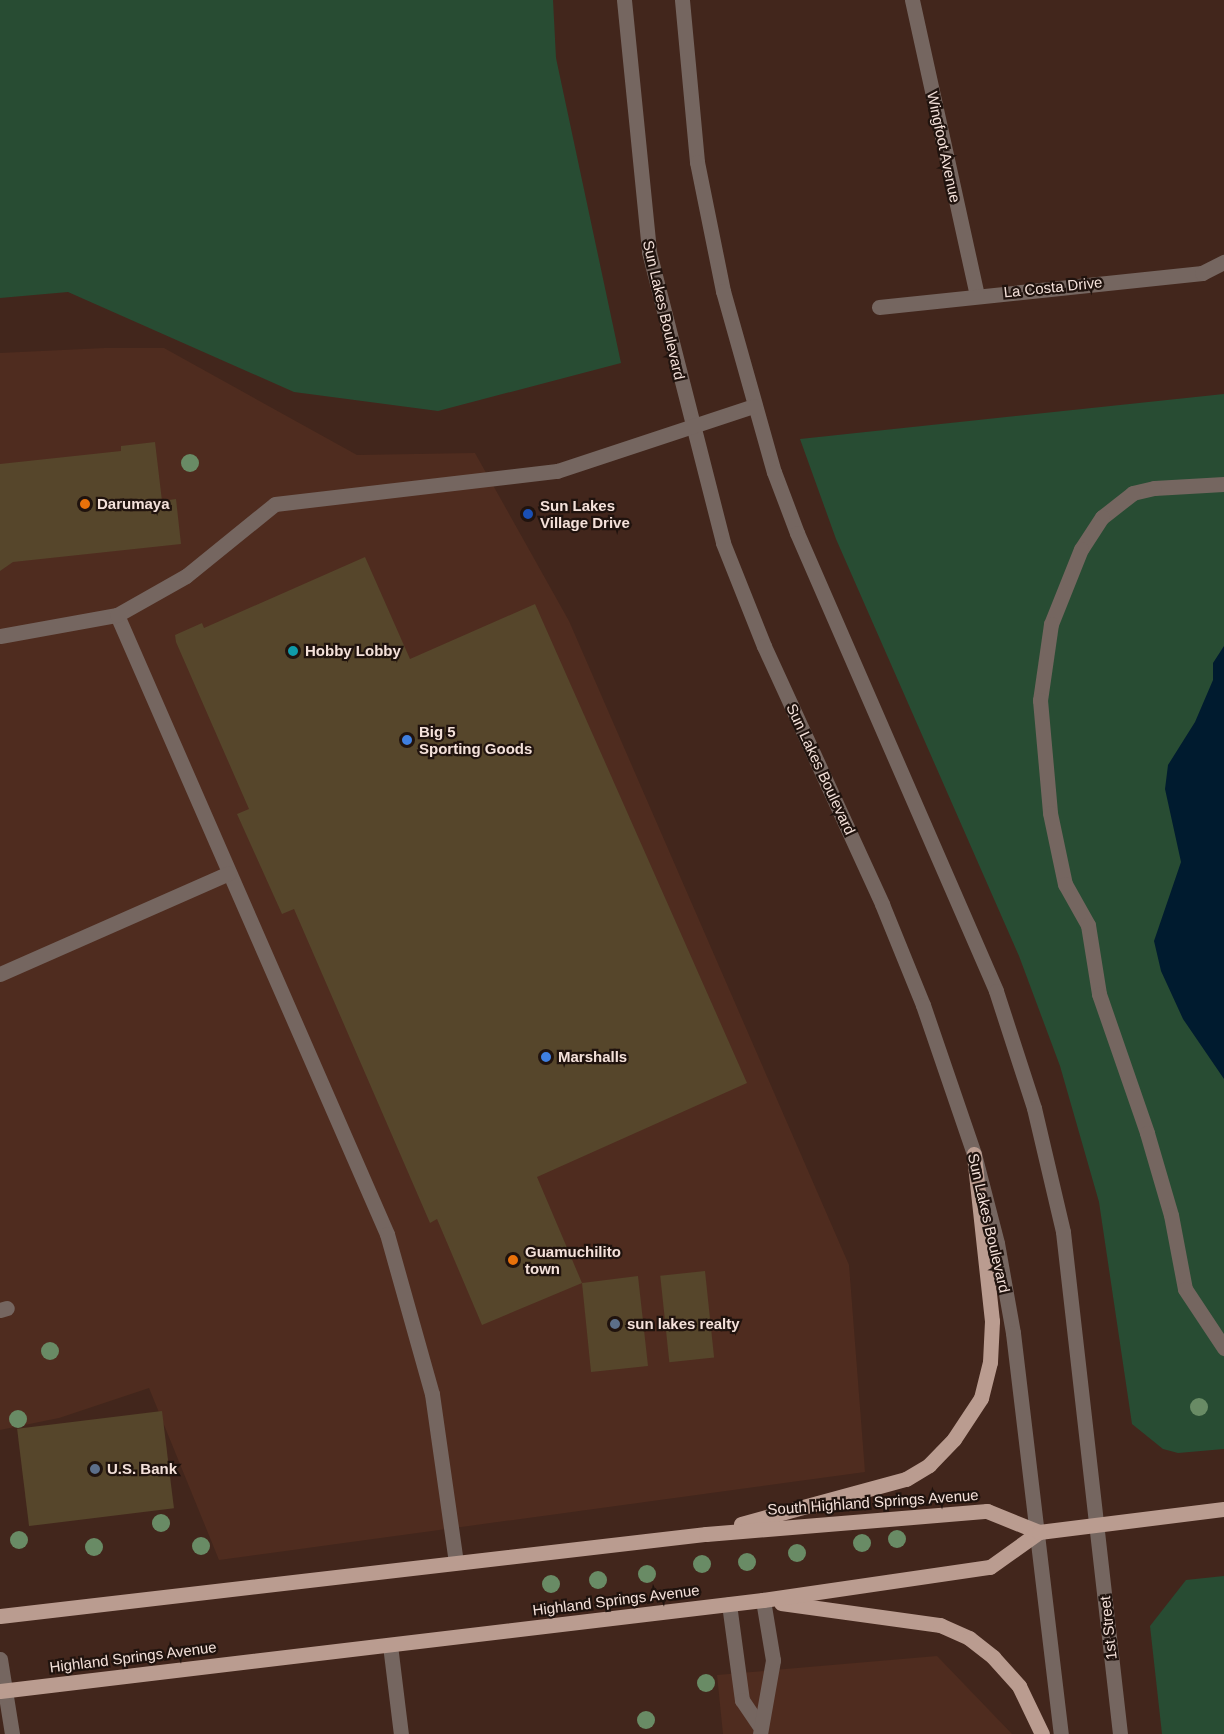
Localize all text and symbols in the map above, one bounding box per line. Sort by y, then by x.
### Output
street label: Wingfoot Avenue [923,89,965,205]
street label: Sun Lakes Boulevard [639,239,689,381]
street label: La Costa Drive [1003,273,1103,301]
place label: Darumaya [97,495,170,513]
place label: Sun Lakes Village Drive [540,496,630,531]
marker: Darumaya [78,497,92,511]
marker: Sun Lakes Village Drive [521,507,535,521]
place label: Hobby Lobby [305,642,401,660]
marker: Hobby Lobby [286,644,300,658]
street label: Sun Lakes Boulevard [783,701,859,837]
place label: Big 5 Sporting Goods [419,722,532,757]
marker: Big 5 Sporting Goods [400,733,414,747]
place label: Marshalls [558,1048,627,1066]
marker: Marshalls [539,1050,553,1064]
street label: Sun Lakes Boulevard [964,1152,1014,1294]
place label: Guamuchilito town [525,1242,621,1277]
marker: Guamuchilito town [506,1253,520,1267]
place label: sun lakes realty [627,1315,740,1333]
marker: sun lakes realty [608,1317,622,1331]
place label: U.S. Bank [107,1460,177,1478]
marker: U.S. Bank [88,1462,102,1476]
street label: South Highland Springs Avenue [766,1486,980,1518]
street label: Highland Springs Avenue [531,1581,701,1619]
street label: 1st Street [1096,1595,1120,1661]
street label: Highland Springs Avenue [48,1638,218,1676]

